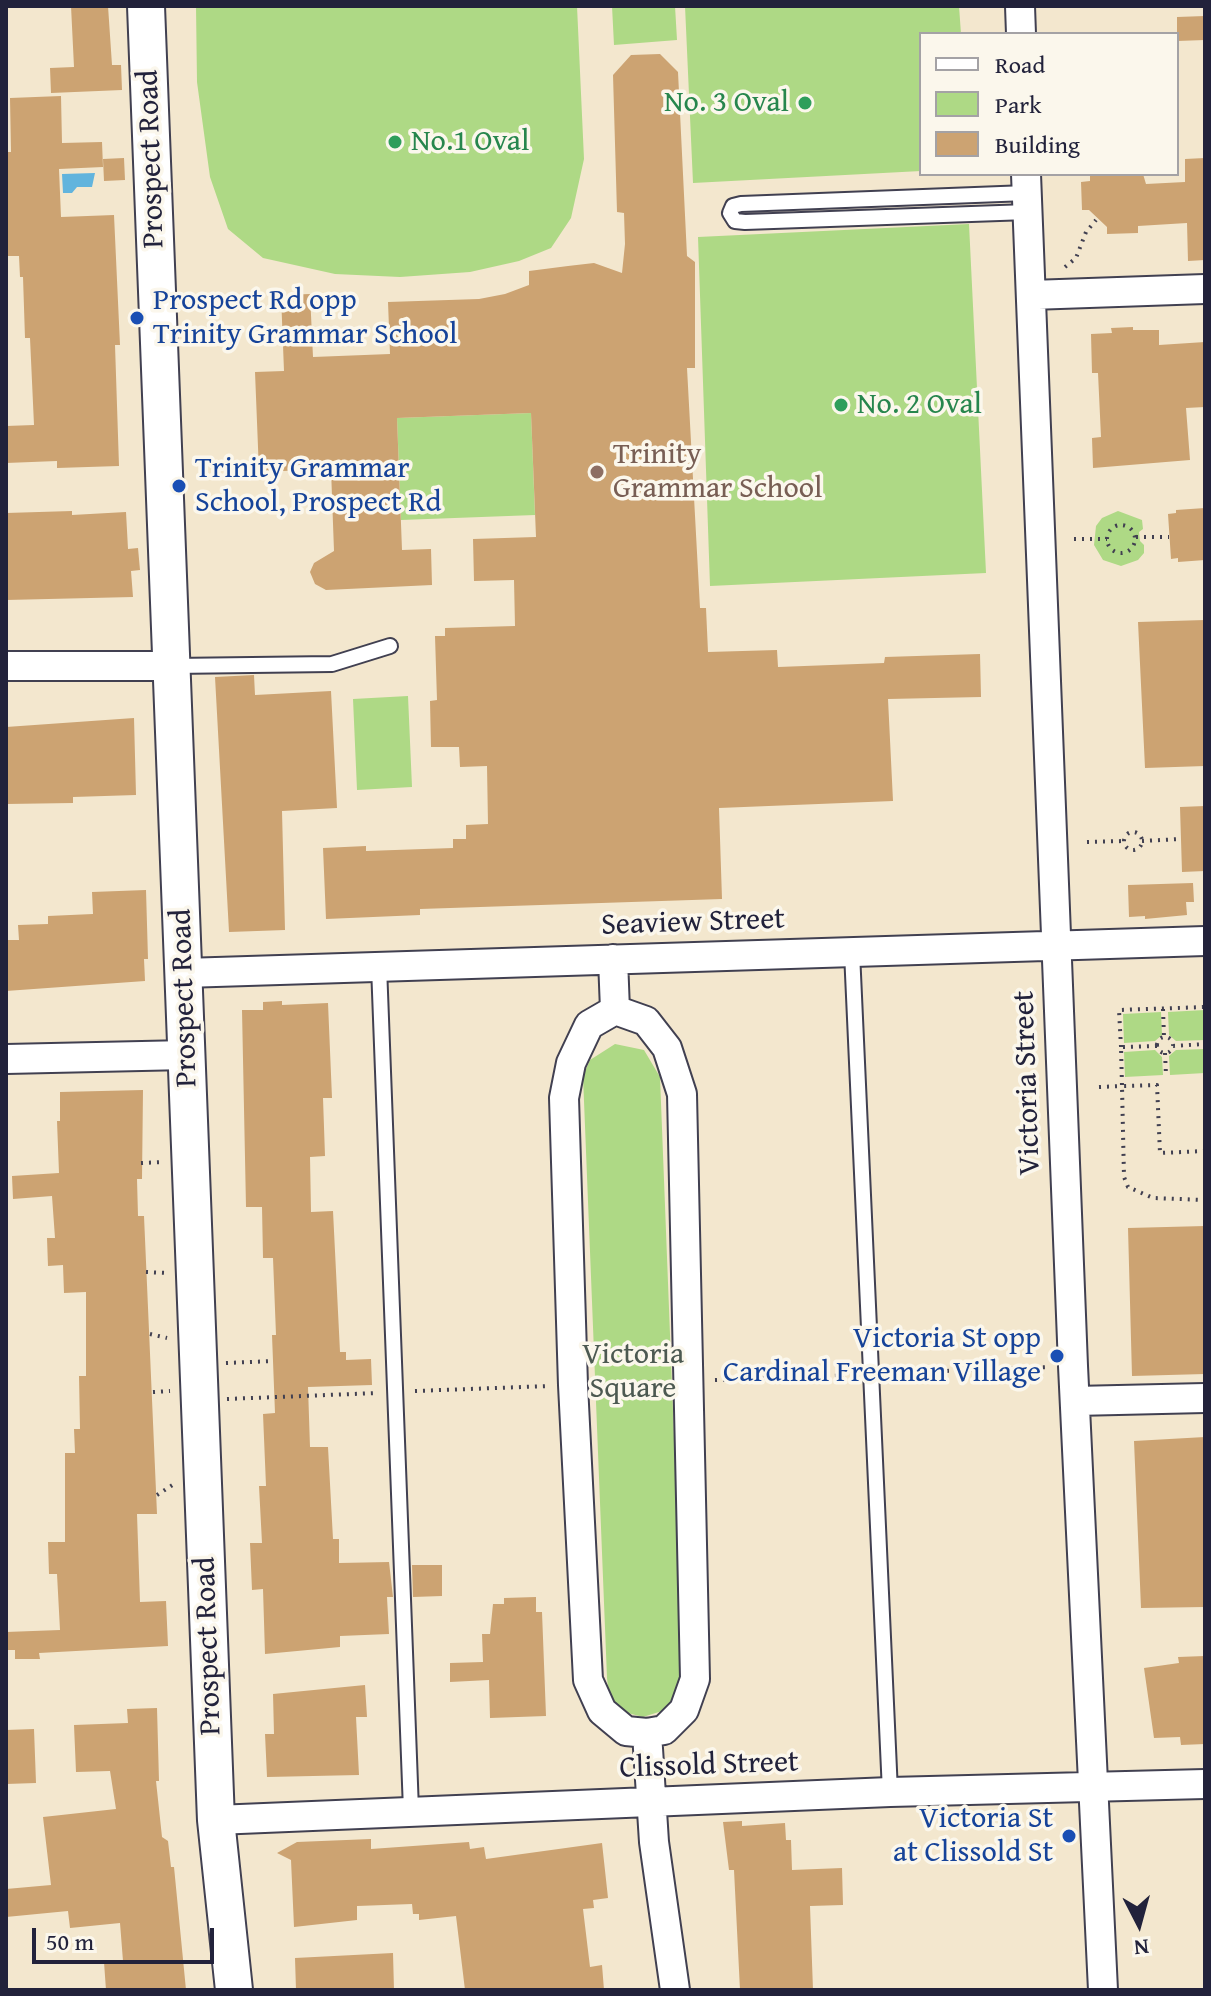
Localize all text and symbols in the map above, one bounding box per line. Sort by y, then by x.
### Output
legend [919,32,1179,176]
text: Road [995,47,1045,82]
street label: Prospect Road [131,69,173,249]
place label: No. 3 Oval [664,85,789,121]
text: Park [995,87,1041,122]
marker: No. 3 Oval [796,94,814,112]
place label: No.1 Oval [411,124,529,160]
text: Building [995,127,1080,162]
marker: No.1 Oval [386,133,404,151]
place label: Prospect Rd opp Trinity Grammar School [153,283,457,354]
marker: Prospect Rd opp Trinity Grammar School [128,309,146,327]
place label: No. 2 Oval [857,387,982,423]
marker: No. 2 Oval [832,396,850,414]
place label: Trinity Grammar School [613,437,822,508]
place label: Trinity Grammar School, Prospect Rd [195,451,442,522]
marker: Trinity Grammar School [588,463,606,481]
marker: Trinity Grammar School, Prospect Rd [170,477,188,495]
street label: Seaview Street [601,902,785,944]
street label: Prospect Road [164,908,206,1088]
street label: Victoria Street [1007,990,1049,1176]
place label: Victoria St opp Cardinal Freeman Village [723,1321,1041,1392]
park label: Victoria Square [582,1337,684,1408]
marker: Victoria St opp Cardinal Freeman Village [1048,1347,1066,1365]
street label: Prospect Road [188,1556,230,1736]
street label: Clissold Street [619,1745,799,1787]
place label: Victoria St at Clissold St [893,1801,1053,1872]
marker: Victoria St at Clissold St [1060,1827,1078,1845]
north arrow [1099,1884,1179,1964]
scale bar [36,1912,218,1962]
text: 50 m [46,1924,94,1959]
text: N [1133,1931,1151,1965]

